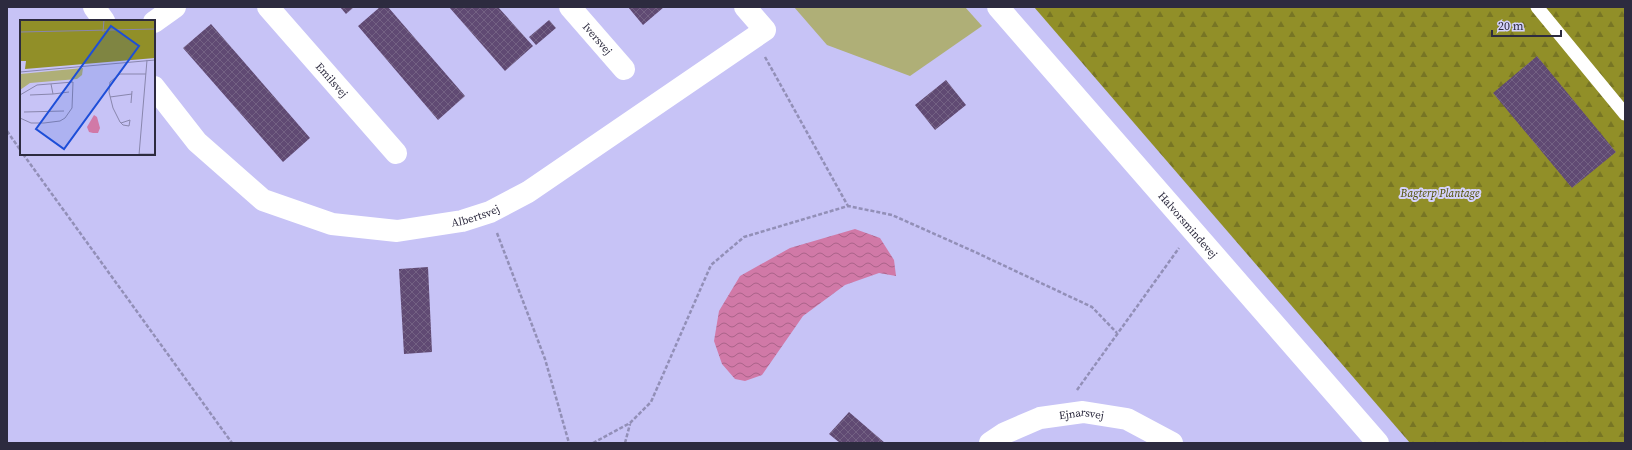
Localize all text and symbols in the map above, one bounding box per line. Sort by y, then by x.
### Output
scale bar [1492,12,1561,38]
text: 20 m [1498,18,1524,34]
street label: Iversvej [579,19,616,58]
inset map [20,20,155,155]
street label: Emilsvej [312,59,351,101]
park label: Bagterp Plantage [1400,186,1480,201]
street label: Halvorsmindevej [1155,188,1221,261]
street label: Albertsvej [450,201,502,230]
street label: Ejnarsvej [1058,404,1105,423]

